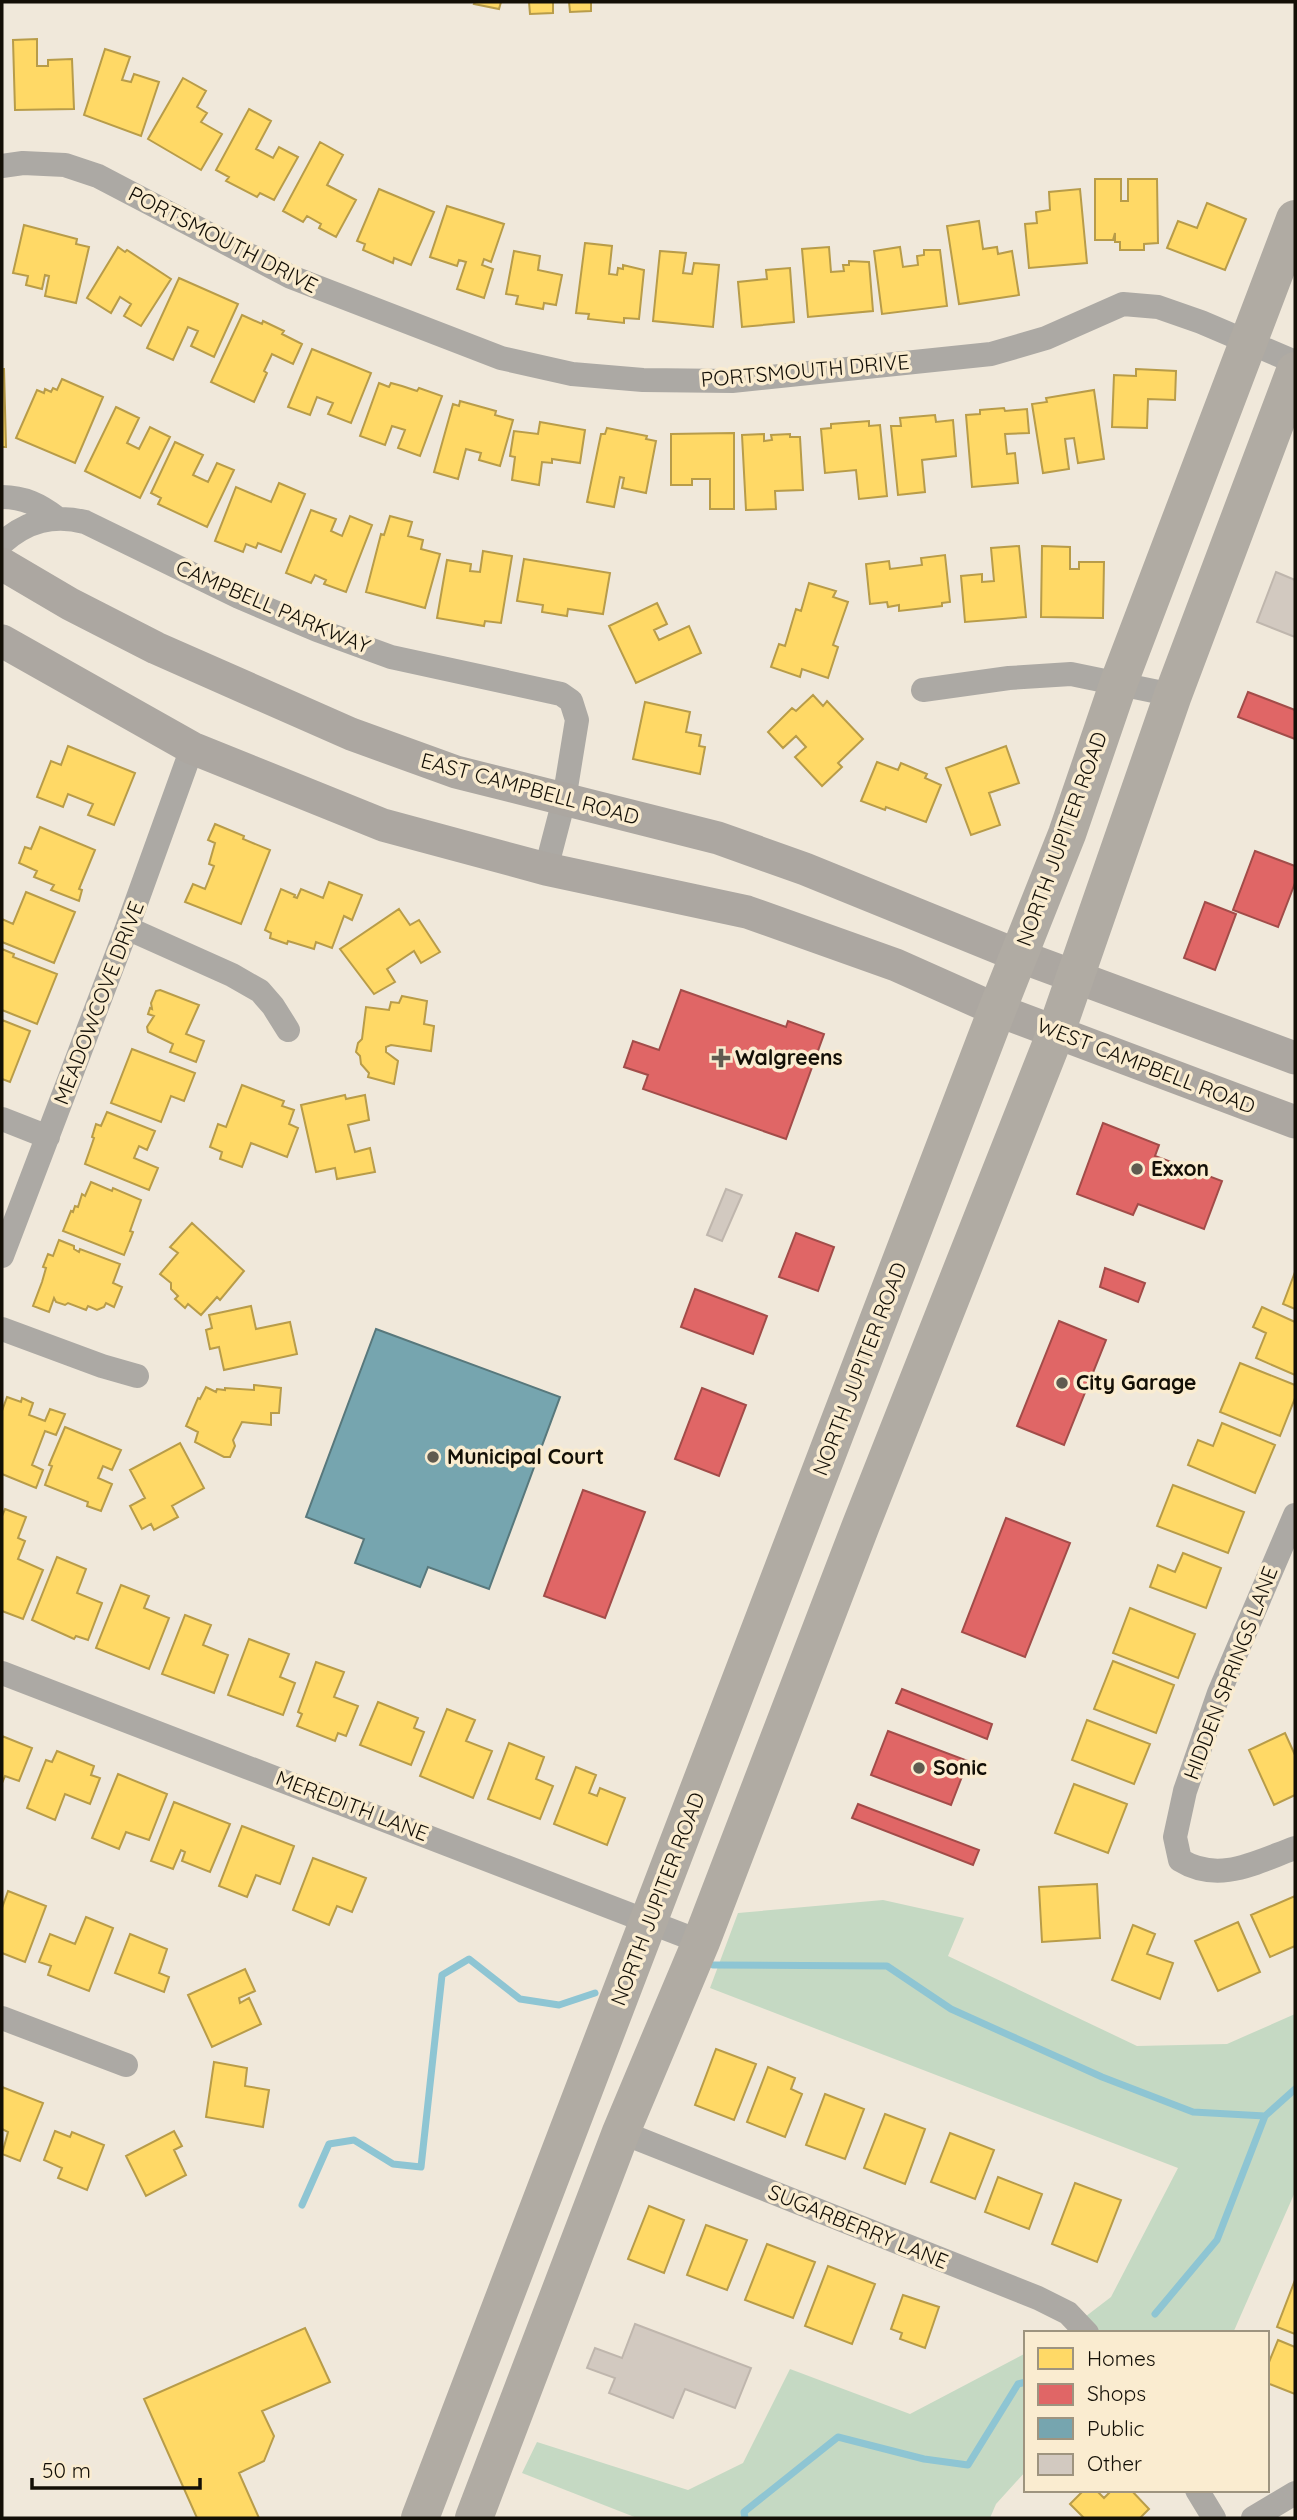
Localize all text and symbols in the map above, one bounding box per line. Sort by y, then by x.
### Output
street label: PORTSMOUTH DRIVE [124,180,323,298]
street label: PORTSMOUTH DRIVE [700,348,910,392]
street label: CAMPBELL PARKWAY [172,553,375,659]
street label: NORTH JUPITER ROAD [1010,728,1112,949]
street label: EAST CAMPBELL ROAD [418,746,642,830]
street label: MEADOWCOVE DRIVE [47,897,149,1108]
street label: WEST CAMPBELL ROAD [1033,1011,1259,1119]
place label: Walgreens [735,1044,843,1070]
marker: Walgreens [713,1050,729,1066]
place label: Exxon [1151,1155,1209,1181]
marker: Exxon [1129,1161,1145,1177]
street label: NORTH JUPITER ROAD [806,1258,912,1479]
place label: City Garage [1076,1369,1196,1395]
marker: City Garage [1054,1375,1070,1391]
place label: Municipal Court [447,1443,604,1469]
marker: Municipal Court [425,1449,441,1465]
street label: HIDDEN SPRINGS LANE [1177,1562,1283,1783]
place label: Sonic [933,1754,987,1780]
marker: Sonic [911,1760,927,1776]
street label: MEREDITH LANE [272,1764,432,1846]
street label: NORTH JUPITER ROAD [604,1788,710,2009]
street label: SUGARBERRY LANE [765,2178,952,2274]
legend [1024,2331,1269,2492]
text: Homes [1087,2345,1156,2371]
text: Shops [1087,2380,1146,2406]
text: Public [1087,2415,1144,2441]
scale bar [32,2446,200,2490]
text: Other [1087,2450,1142,2476]
text: 50 m [42,2457,91,2483]

